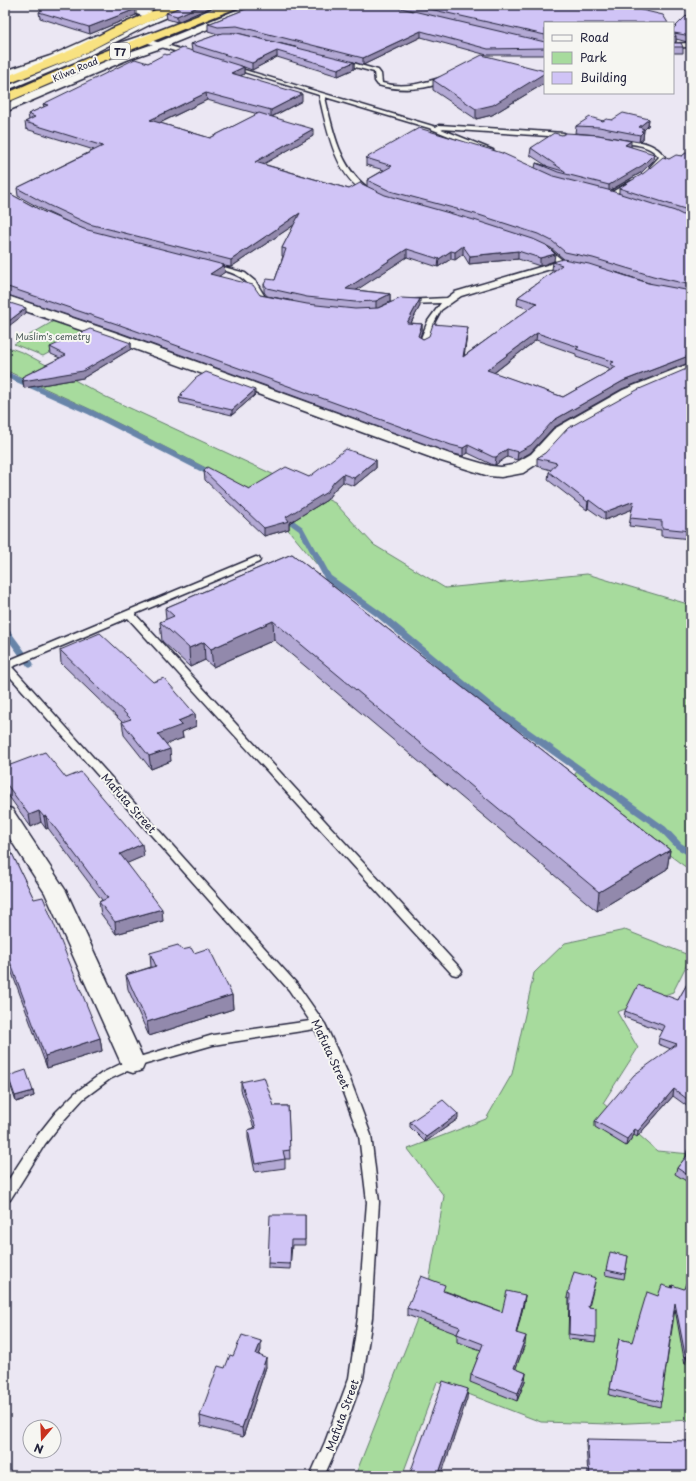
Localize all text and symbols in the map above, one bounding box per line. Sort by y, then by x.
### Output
legend [544,22,674,94]
text: Road [580,28,609,46]
road number: T7 [110,43,130,59]
text: Park [580,48,607,66]
street label: Kilwa Road [50,53,100,85]
text: Building [580,68,627,86]
park label: Muslim's cemetry [15,329,91,343]
street label: Mafuta Street [98,769,161,837]
street label: Mafuta Street [307,1016,355,1092]
street label: Mafuta Street [321,1376,363,1453]
north arrow [22,1419,62,1459]
text: N [31,1439,45,1458]

